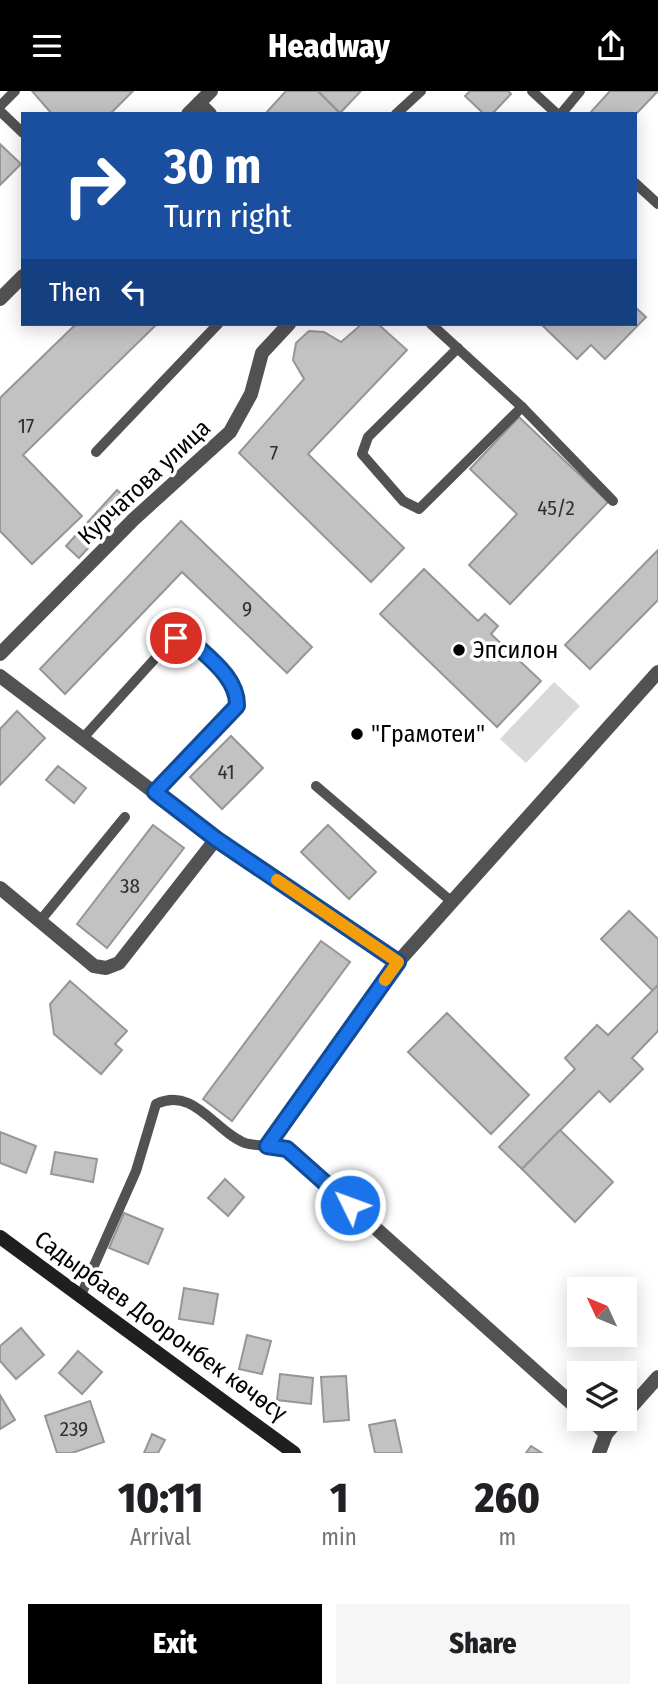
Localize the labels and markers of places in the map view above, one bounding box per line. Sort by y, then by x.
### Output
pin [146,608,206,668]
place label: Эпсилон [473,636,558,664]
marker: Эпсилон [451,642,467,658]
place label: "Грамотеи" [371,720,485,748]
marker: "Грамотеи" [349,726,365,742]

